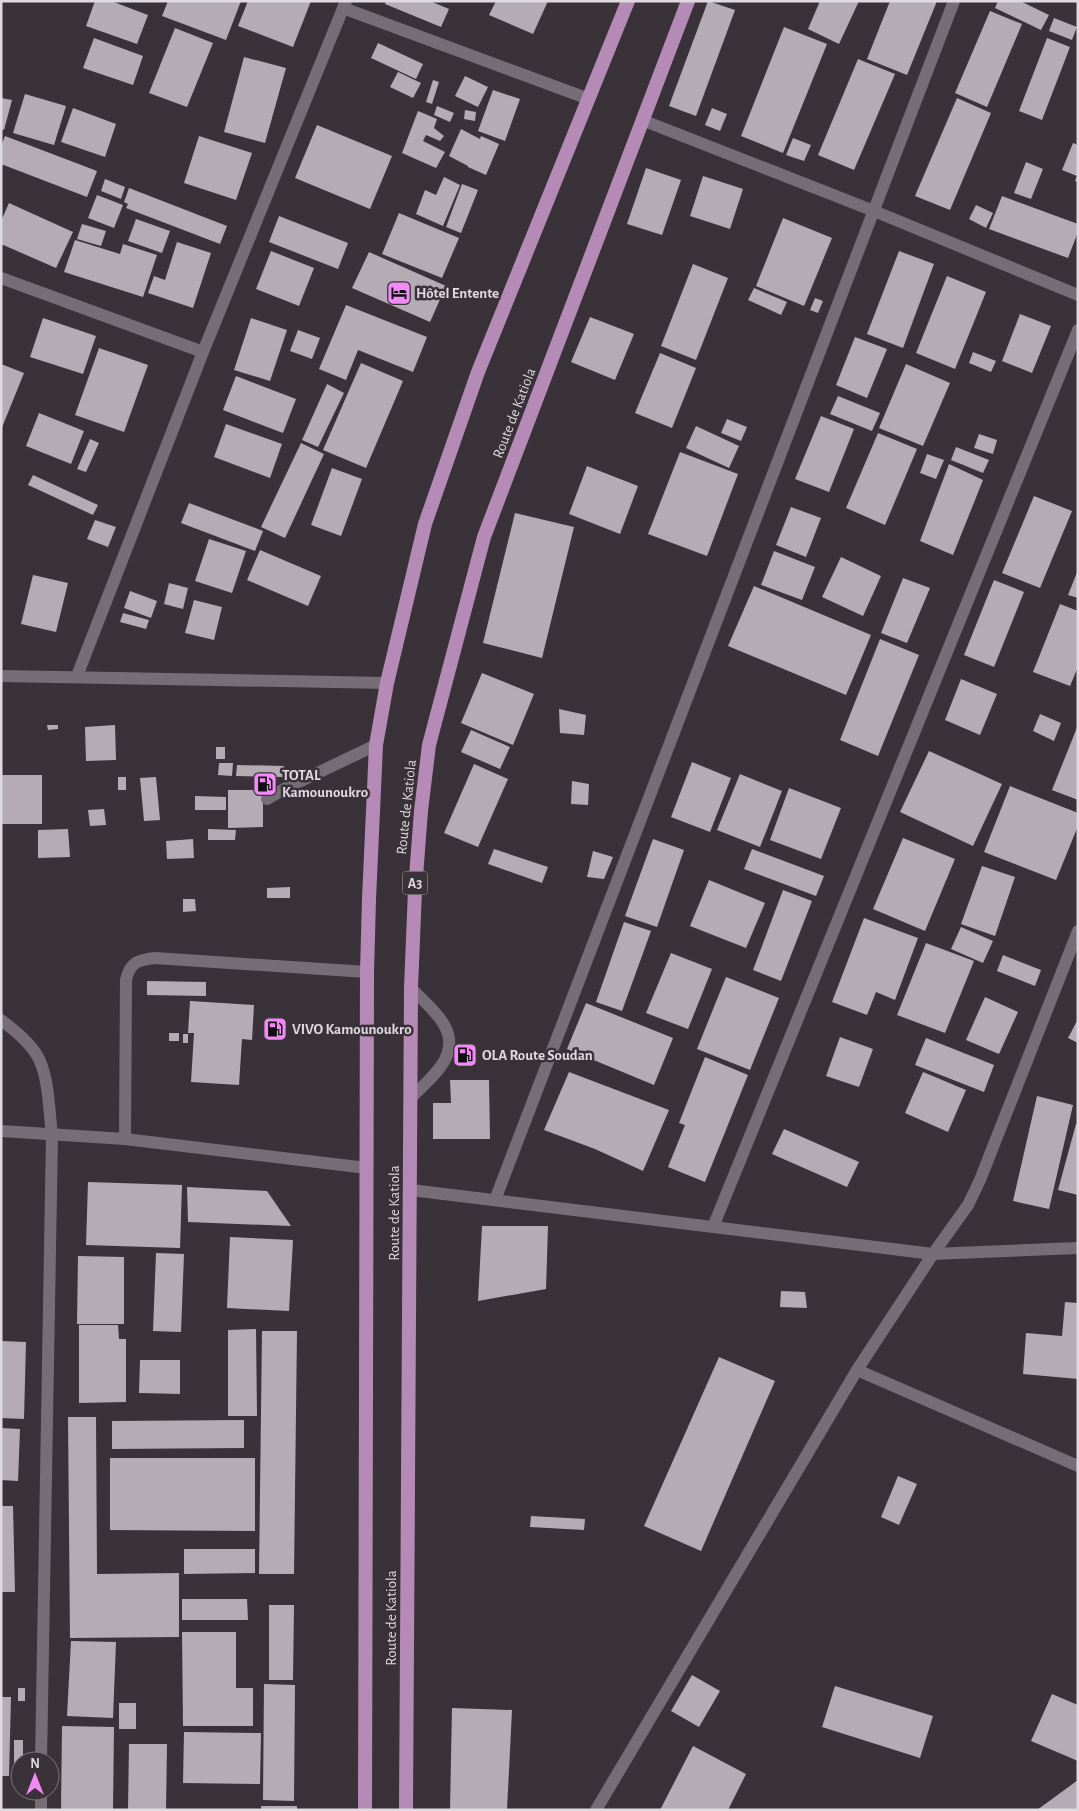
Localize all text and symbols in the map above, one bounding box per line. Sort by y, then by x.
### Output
hotel icon: Hôtel Entente [386,280,412,306]
place label: Hôtel Entente [416,286,499,301]
street label: Route de Katiola [490,366,539,460]
street label: Route de Katiola [394,759,419,855]
place label: TOTAL Kamounoukro [282,768,368,800]
fuel station icon: TOTAL Kamounoukro [252,771,278,797]
road number: A3 [402,871,428,894]
fuel station icon: VIVO Kamounoukro [262,1016,288,1042]
place label: VIVO Kamounoukro [292,1022,412,1037]
fuel station icon: OLA Route Soudan [452,1042,478,1068]
place label: OLA Route Soudan [482,1048,593,1063]
street label: Route de Katiola [387,1165,402,1261]
street label: Route de Katiola [384,1570,399,1666]
north arrow [10,1751,60,1801]
text: N [30,1757,40,1771]

